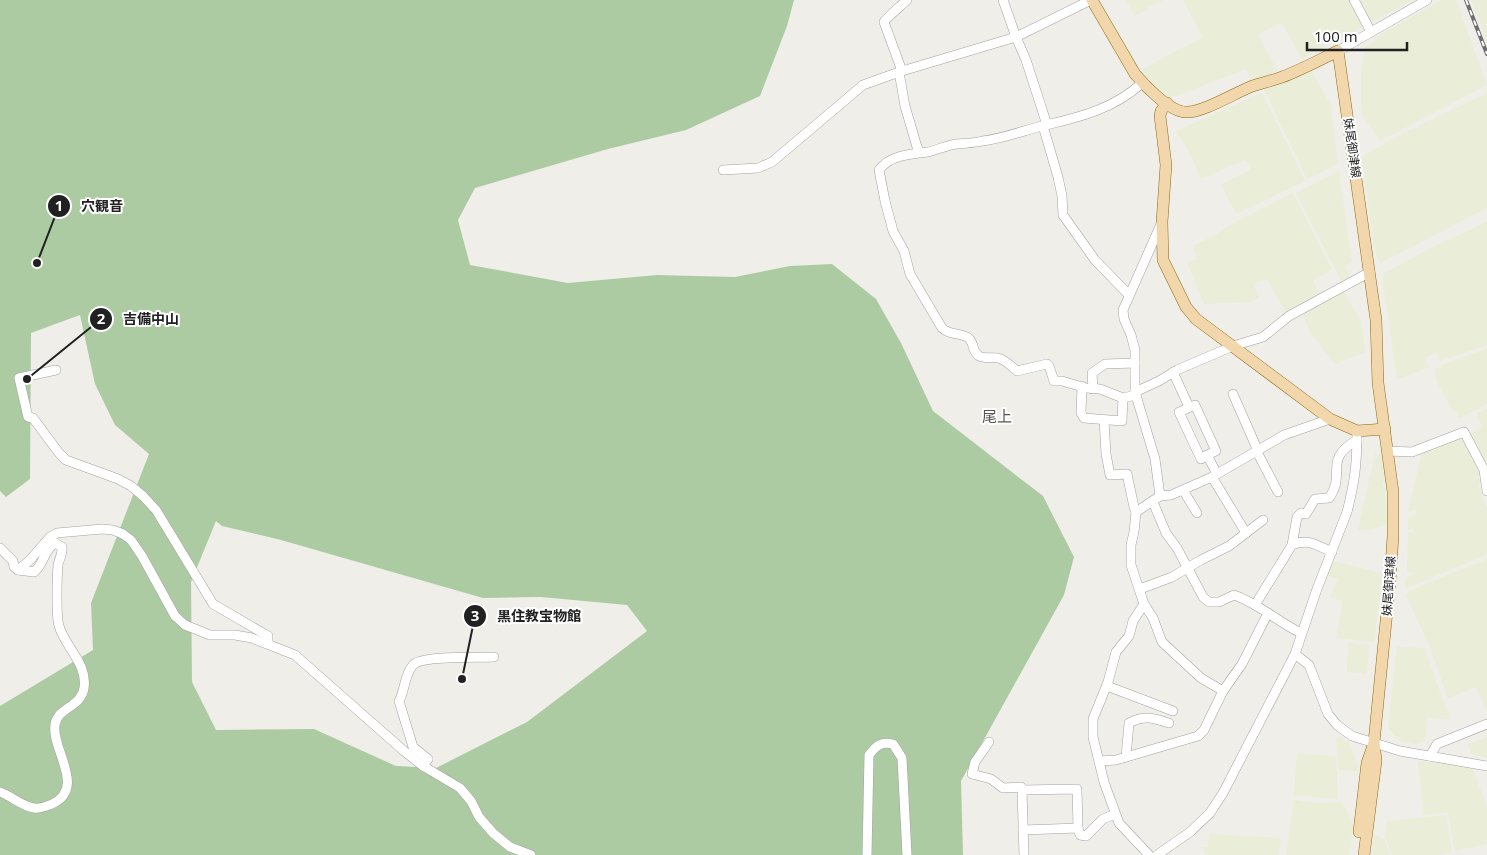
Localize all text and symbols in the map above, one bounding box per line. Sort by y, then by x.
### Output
scale bar [1307,20,1407,52]
text: 100 m [1314,26,1358,46]
street label: 妹尾御津線 [1340,117,1365,179]
callout: 穴観音 [46,191,133,220]
text: 1 [55,195,63,215]
text: 穴観音 [81,196,123,215]
callout: 吉備中山 [88,305,189,334]
text: 2 [97,308,106,328]
text: 吉備中山 [123,309,179,328]
district label: 尾上 [982,406,1012,426]
street label: 妹尾御津線 [1378,555,1399,616]
callout: 黒住教宝物館 [462,601,591,630]
text: 3 [471,605,479,625]
text: 黒住教宝物館 [497,606,581,625]

